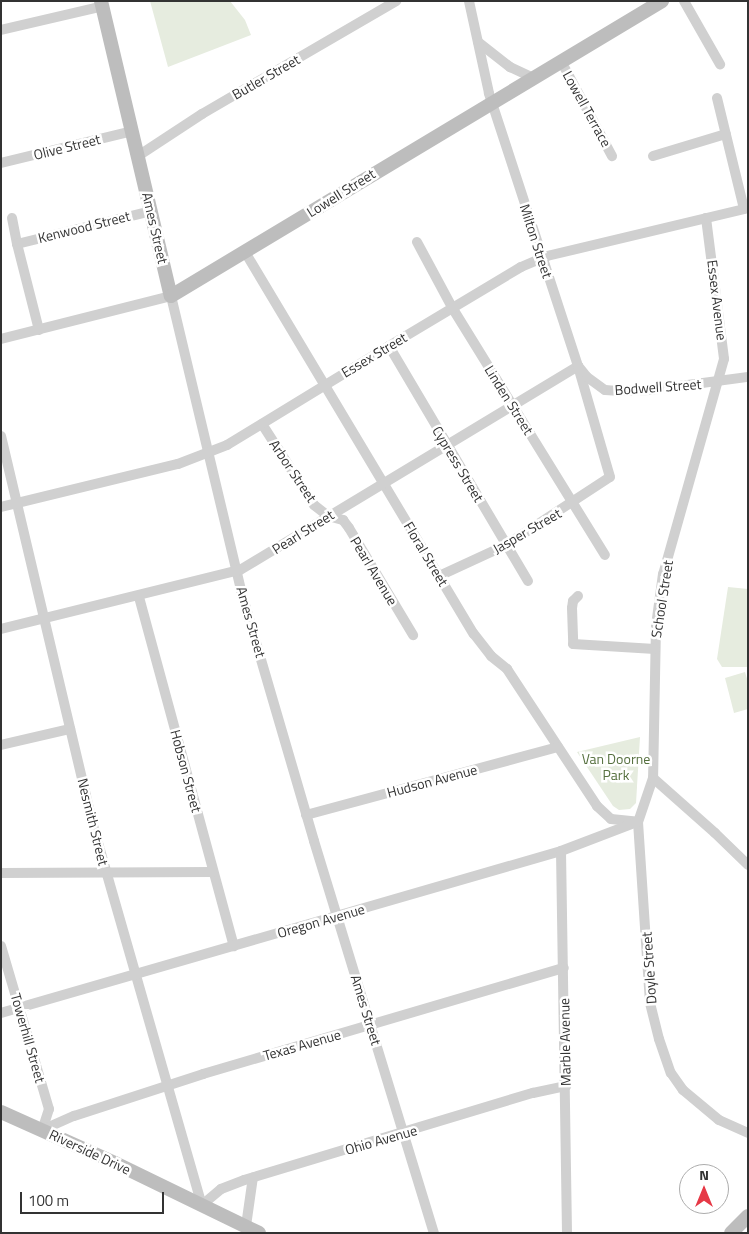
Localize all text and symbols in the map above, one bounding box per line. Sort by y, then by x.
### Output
street label: Butler Street [229,51,303,103]
street label: Lowell Terrace [559,68,615,150]
street label: Olive Street [32,131,102,163]
street label: Lowell Street [304,165,378,221]
street label: Ames Street [139,191,171,265]
street label: Milton Street [516,202,556,280]
street label: Kenwood Street [36,207,132,247]
street label: Essex Avenue [704,259,730,341]
street label: Essex Street [338,329,410,381]
street label: Linden Street [481,362,537,438]
street label: Bodwell Street [614,376,702,398]
street label: Cypress Street [429,423,487,505]
street label: Arbor Street [266,436,320,506]
street label: Jasper Street [490,505,564,557]
street label: Pearl Street [269,506,337,558]
street label: Floral Street [400,519,452,589]
street label: Pearl Avenue [347,534,401,608]
street label: School Street [648,559,676,639]
street label: Ames Street [233,585,269,659]
street label: Hobson Street [167,728,205,814]
park label: Van Doorne Park [582,751,650,784]
street label: Hudson Avenue [385,761,479,801]
street label: Nesmith Street [74,777,112,867]
street label: Oregon Avenue [275,901,367,941]
street label: Doyle Street [638,931,660,1005]
street label: Ames Street [347,973,385,1047]
street label: Towerhill Street [7,991,49,1085]
street label: Marble Avenue [556,998,574,1086]
street label: Texas Avenue [261,1026,343,1064]
street label: Ohio Avenue [343,1122,419,1158]
street label: Riverside Drive [47,1126,133,1178]
north arrow [679,1164,729,1214]
text: N [699,1164,709,1185]
scale bar [22,1182,166,1214]
text: 100 m [28,1189,69,1212]

